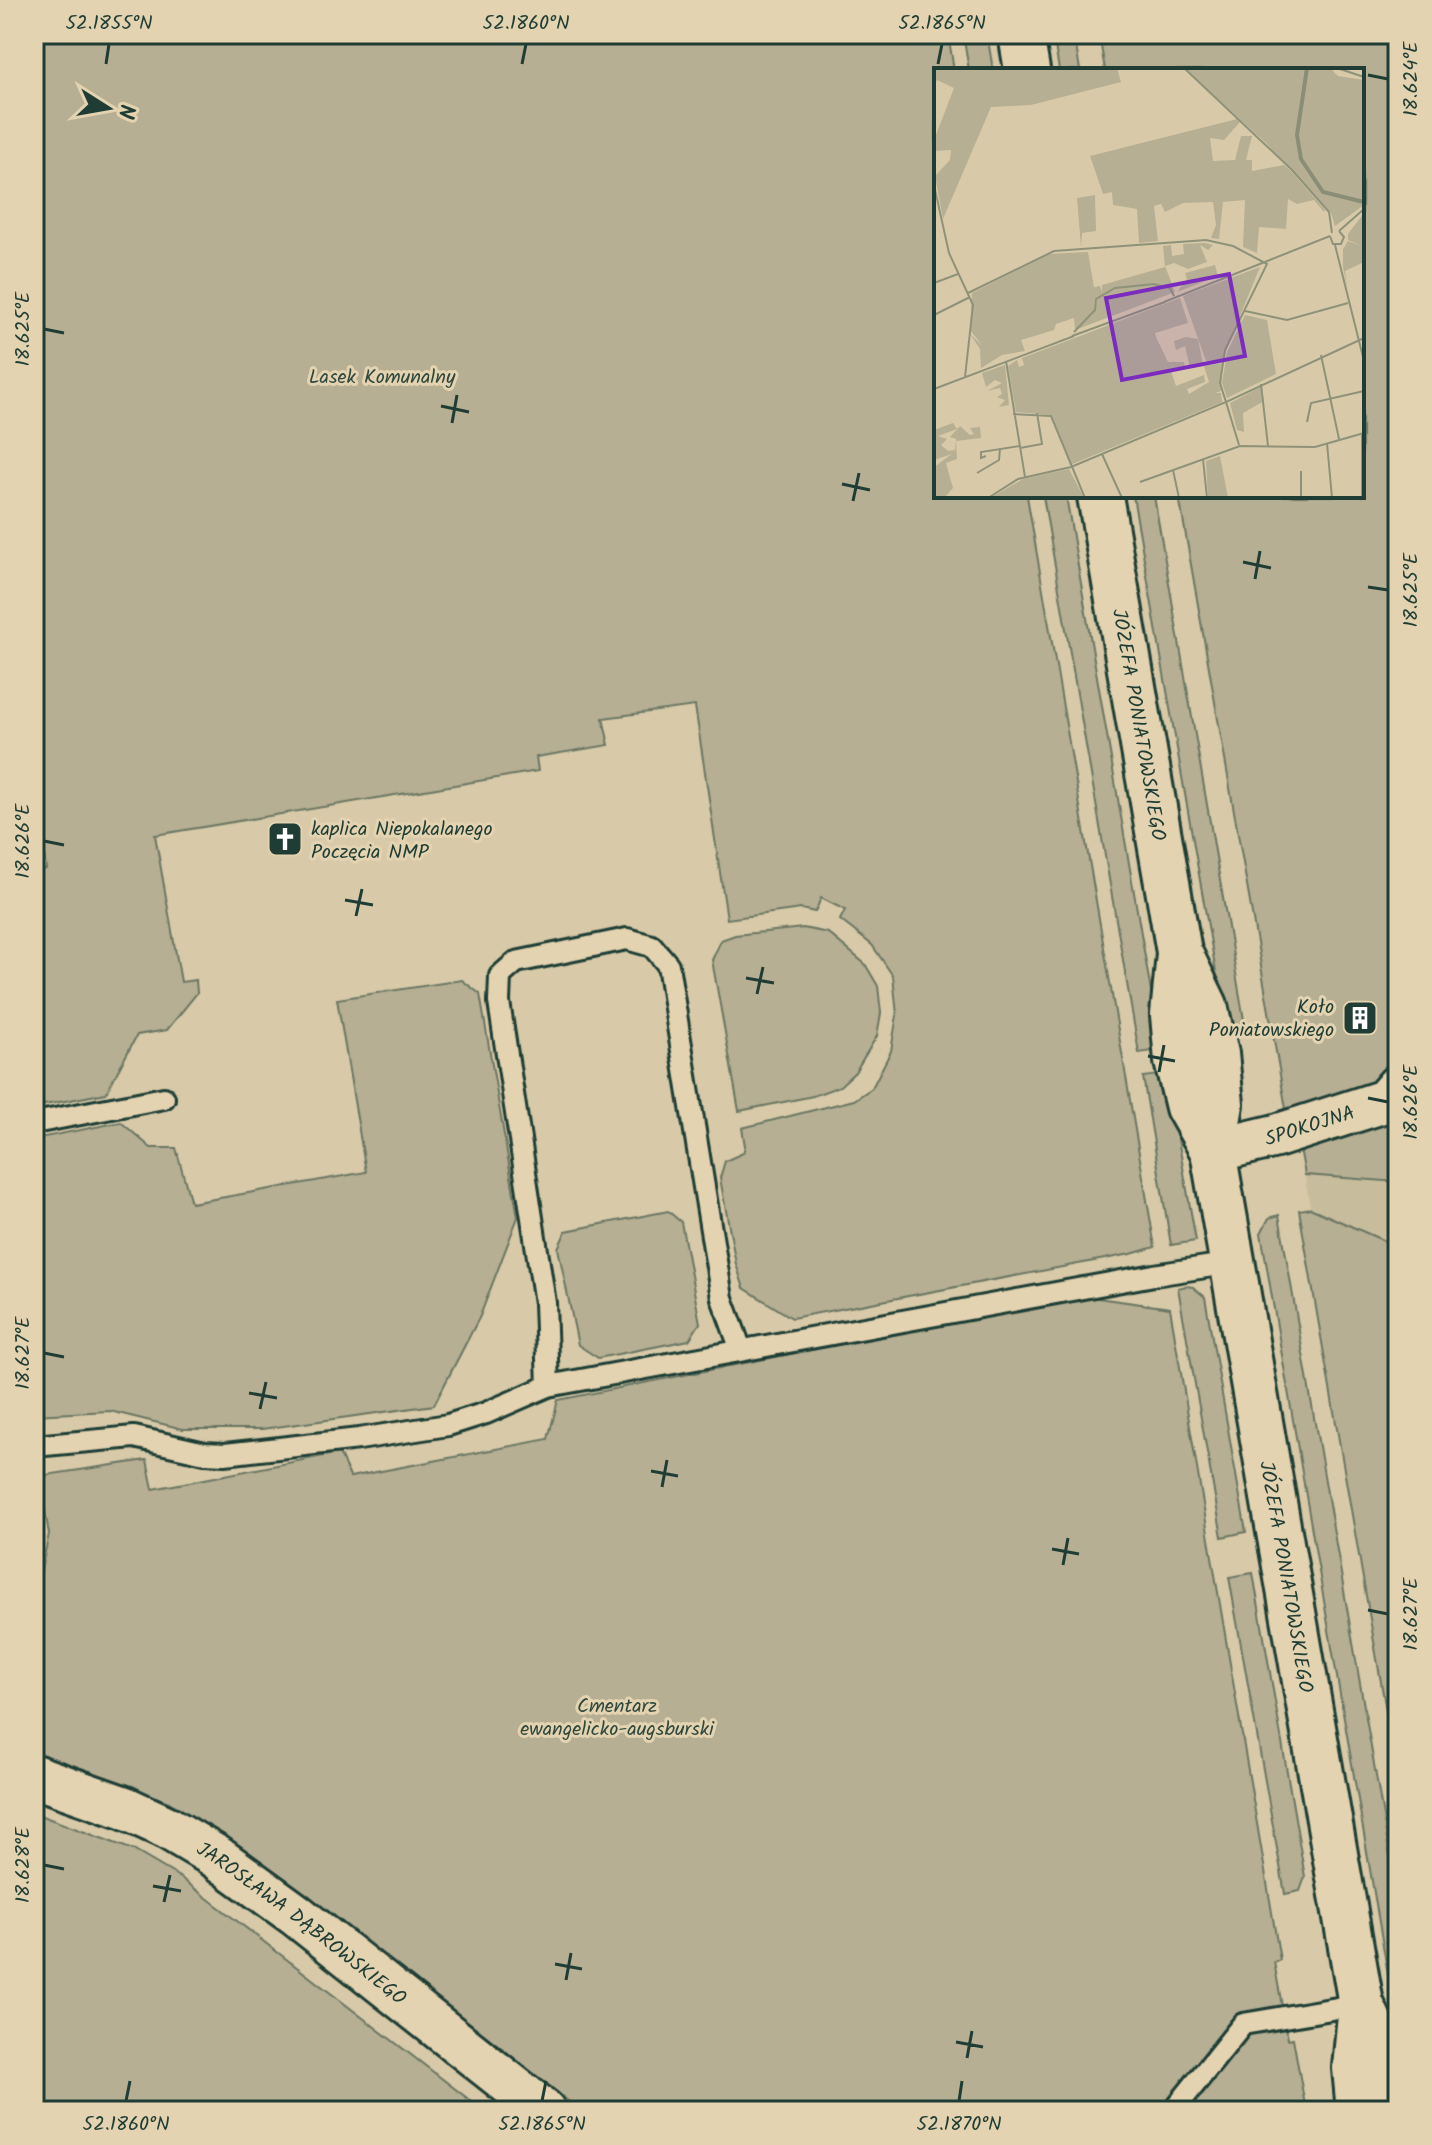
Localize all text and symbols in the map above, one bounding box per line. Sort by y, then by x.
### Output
text: 52.1855°N [65,8,153,40]
text: 52.1860°N [483,8,569,40]
text: 52.1865°N [898,8,986,40]
text: 18.624°E [1396,40,1428,117]
north arrow [68,68,148,148]
inset map [934,68,1364,498]
text: N [107,101,144,122]
text: 18.625°E [8,290,40,367]
park label: Lasek Komunalny [309,362,456,394]
text: 18.625°E [1396,551,1428,628]
street label: JÓZEFA PONIATOWSKIEGO [1102,606,1173,843]
text: 18.626°E [8,802,40,879]
place label: kaplica Niepokalanego Poczęcia NMP [311,814,492,869]
church icon: kaplica Niepokalanego Poczęcia NMP [266,820,304,858]
place label: Koło Poniatowskiego [1209,992,1334,1047]
building icon: Koło Poniatowskiego [1341,999,1379,1037]
text: 18.626°E [1396,1063,1428,1140]
street label: SPOKOJNA [1262,1098,1359,1156]
text: 18.627°E [8,1315,40,1390]
street label: JÓZEFA PONIATOWSKIEGO [1249,1459,1321,1696]
text: 18.627°E [1396,1576,1428,1651]
park label: Cmentarz ewangelicko-augsburski [520,1691,715,1746]
text: 18.628°E [8,1826,40,1903]
street label: JAROSŁAWA DĄBROWSKIEGO [190,1834,413,2014]
text: 52.1860°N [83,2109,169,2141]
text: 52.1865°N [498,2109,586,2141]
text: 52.1870°N [917,2109,1001,2141]

